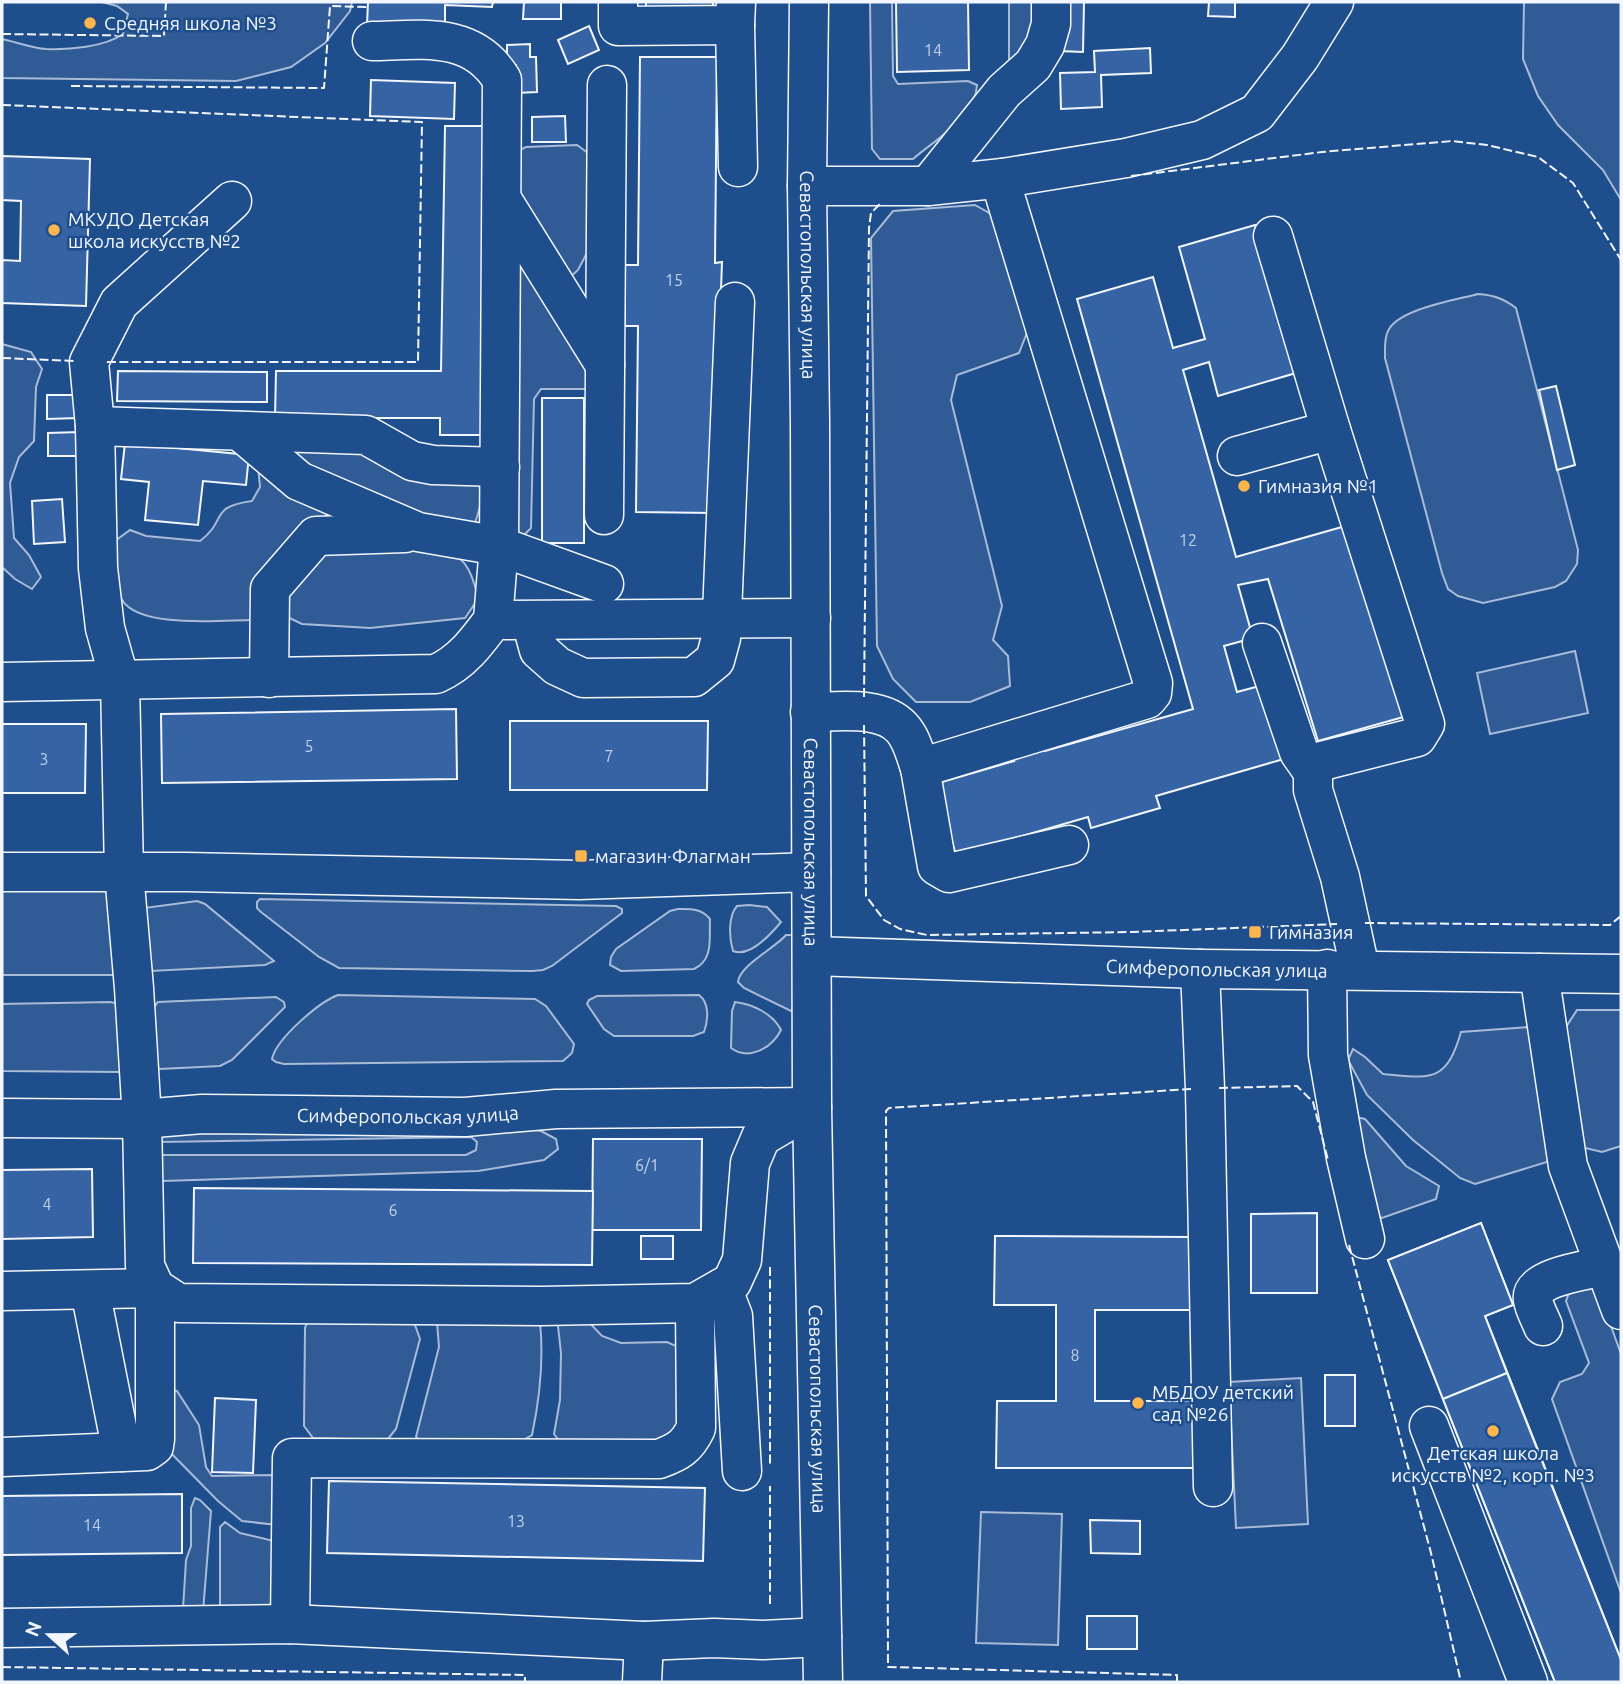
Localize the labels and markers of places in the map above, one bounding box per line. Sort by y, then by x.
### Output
place label: Средняя школа №3 [104,12,277,34]
marker: Средняя школа №3 [82,15,98,31]
place label: МКУДО Детская школа искусств №2 [68,208,241,252]
marker: МКУДО Детская школа искусств №2 [46,222,62,238]
place label: Гимназия №1 [1258,475,1378,497]
marker: Гимназия №1 [1236,478,1252,494]
place label: магазин Флагман [595,845,751,867]
marker: магазин Флагман [573,848,589,864]
place label: Гимназия [1269,921,1353,943]
marker: Гимназия [1247,924,1263,940]
place label: МБДОУ детский сад №26 [1152,1381,1294,1425]
marker: МБДОУ детский сад №26 [1130,1395,1146,1411]
marker: Детская школа искусств №2, корп. №3 [1485,1423,1501,1439]
place label: Детская школа искусств №2, корп. №3 [1391,1442,1595,1486]

